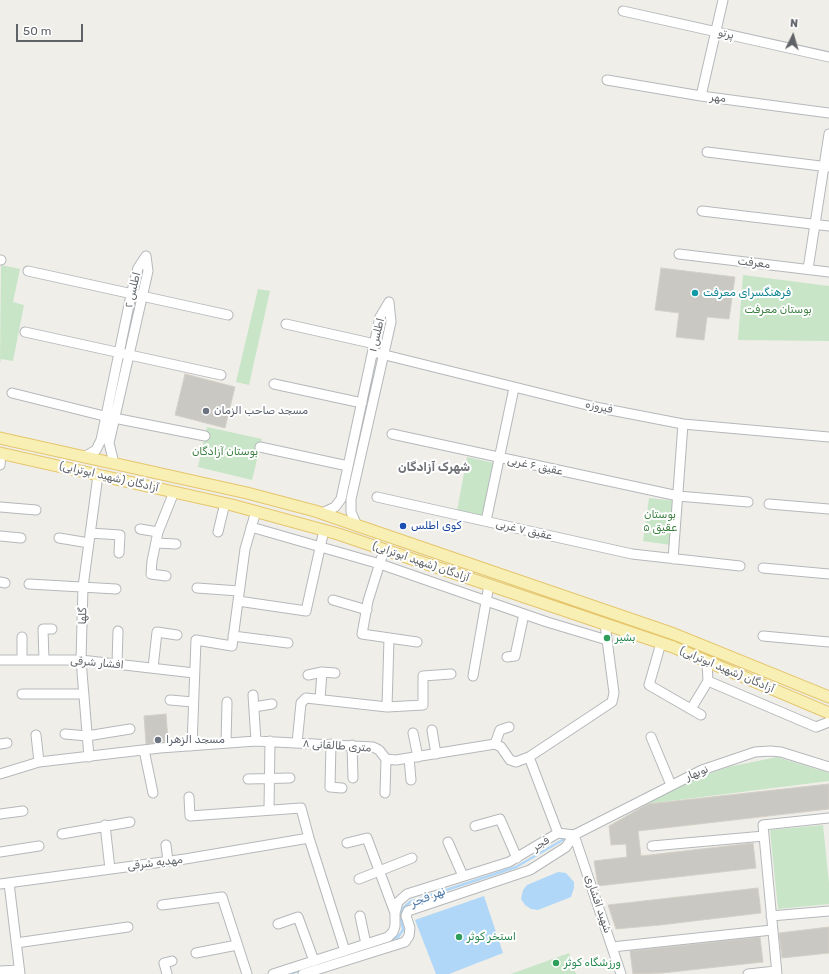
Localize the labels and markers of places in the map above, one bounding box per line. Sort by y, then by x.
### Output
place label: فرهنگسرای معرفت [703,286,791,300]
marker: فرهنگسرای معرفت [690,288,700,298]
place label: مسجد صاحب الزمان [214,404,308,418]
marker: مسجد صاحب الزمان [201,406,211,416]
place label: کوی اطلس [411,519,461,533]
marker: کوی اطلس [398,521,408,531]
place label: بشیر [615,631,635,645]
marker: بشیر [602,633,612,643]
place label: مسجد الزهرا [166,733,225,747]
marker: مسجد الزهرا [153,735,163,745]
place label: استخر کوثر [467,930,516,944]
marker: استخر کوثر [454,932,464,942]
place label: ورزشگاه کوثر [564,956,621,970]
marker: ورزشگاه کوثر [551,958,561,968]

